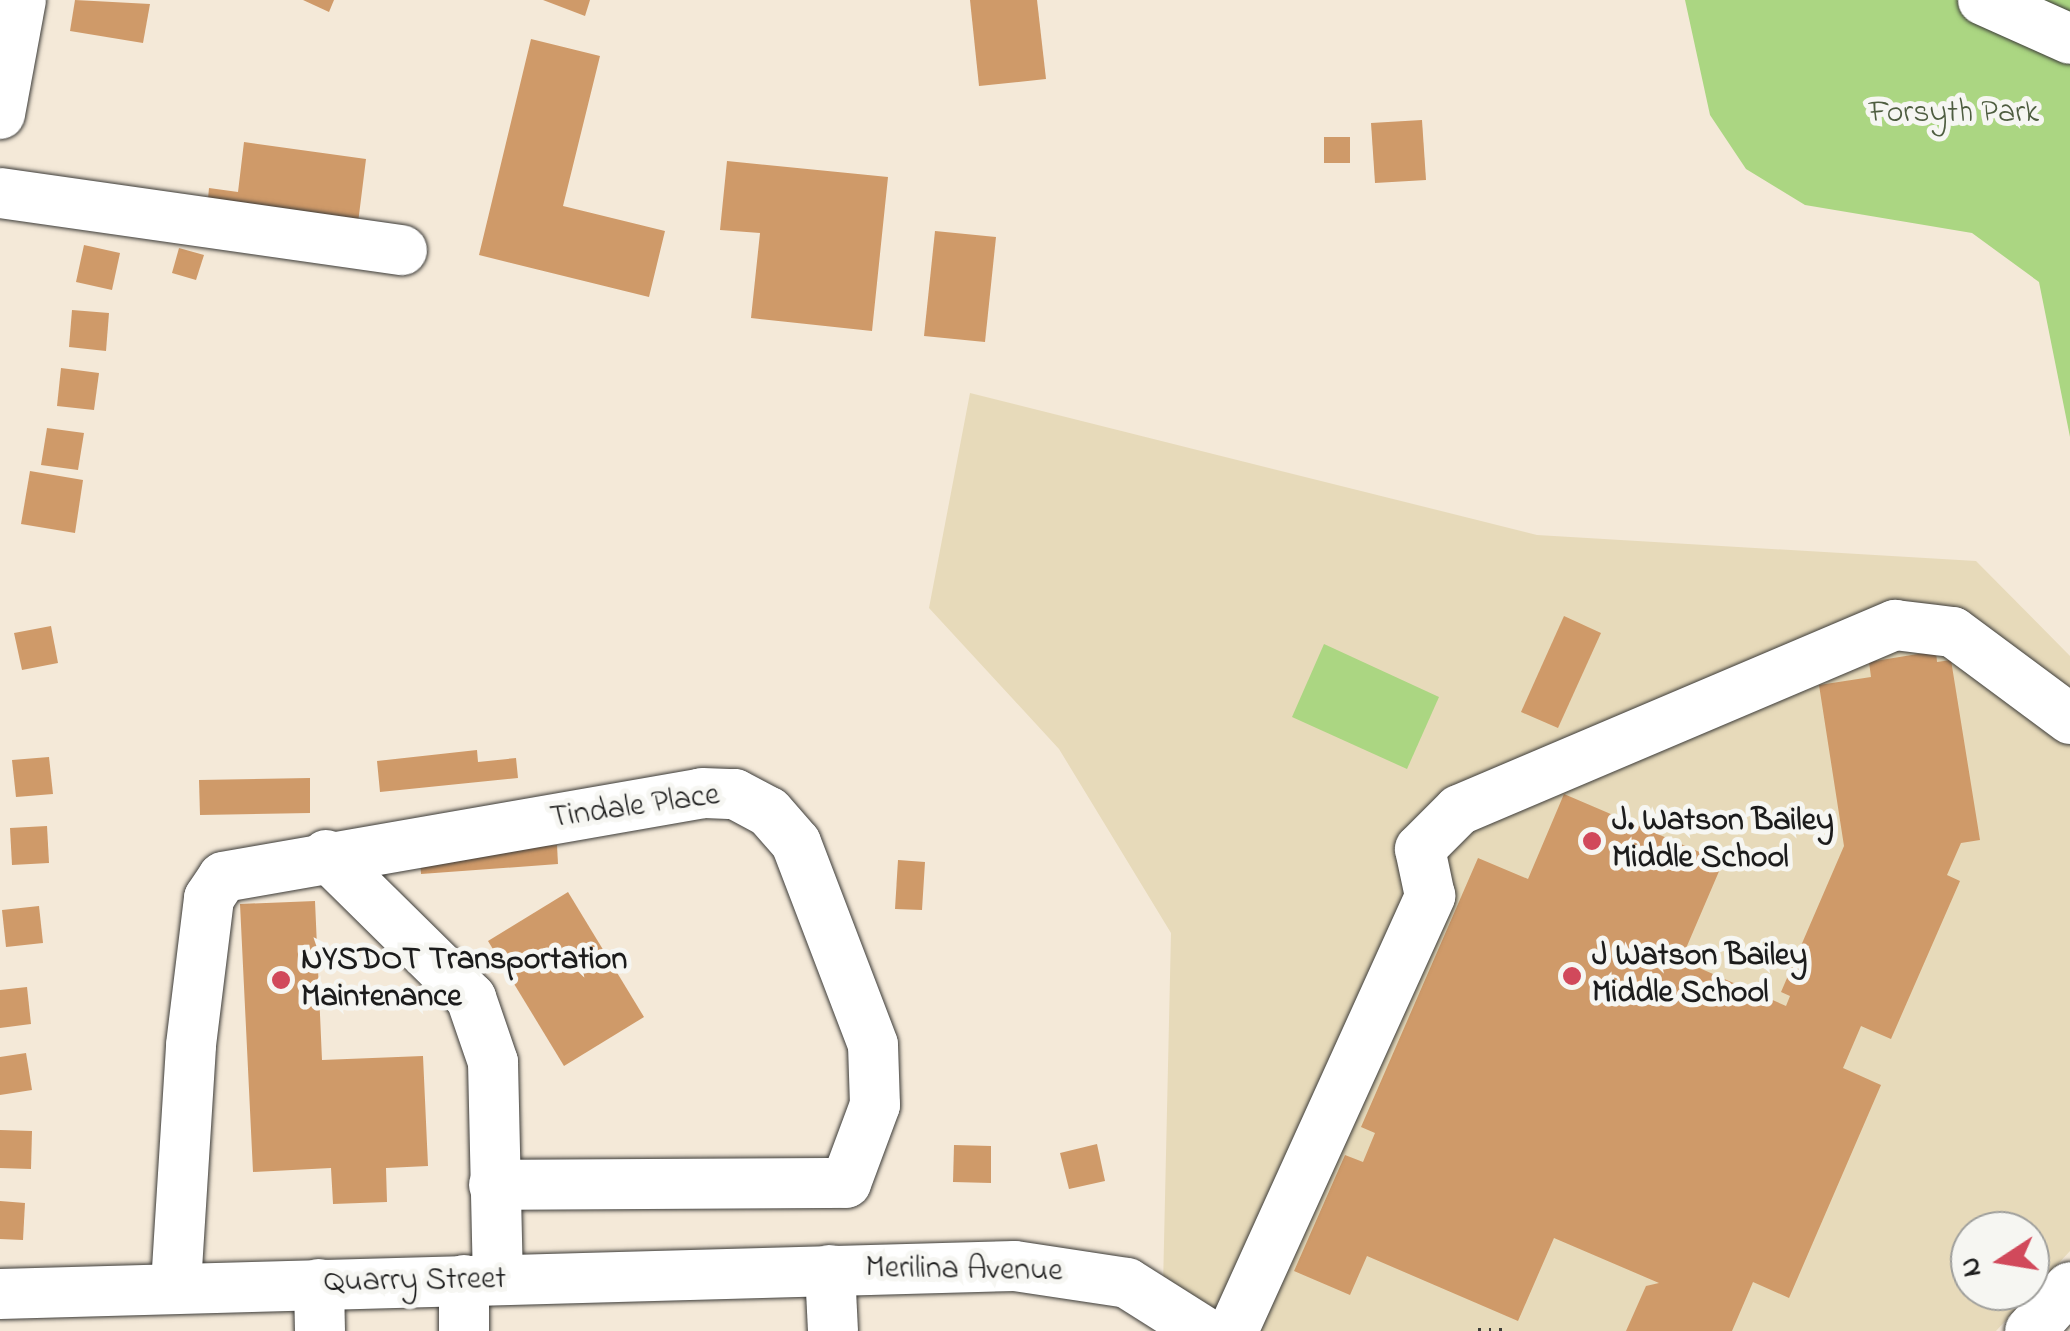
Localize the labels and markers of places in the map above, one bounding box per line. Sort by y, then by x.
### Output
place label: J. Watson Bailey Middle School [1612,804,1834,879]
marker: J. Watson Bailey Middle School [1581,830,1603,852]
place label: J Watson Bailey Middle School [1592,939,1807,1014]
place label: NYSDOT Transportation Maintenance [301,943,627,1018]
marker: J Watson Bailey Middle School [1561,965,1583,987]
marker: NYSDOT Transportation Maintenance [270,969,292,991]

